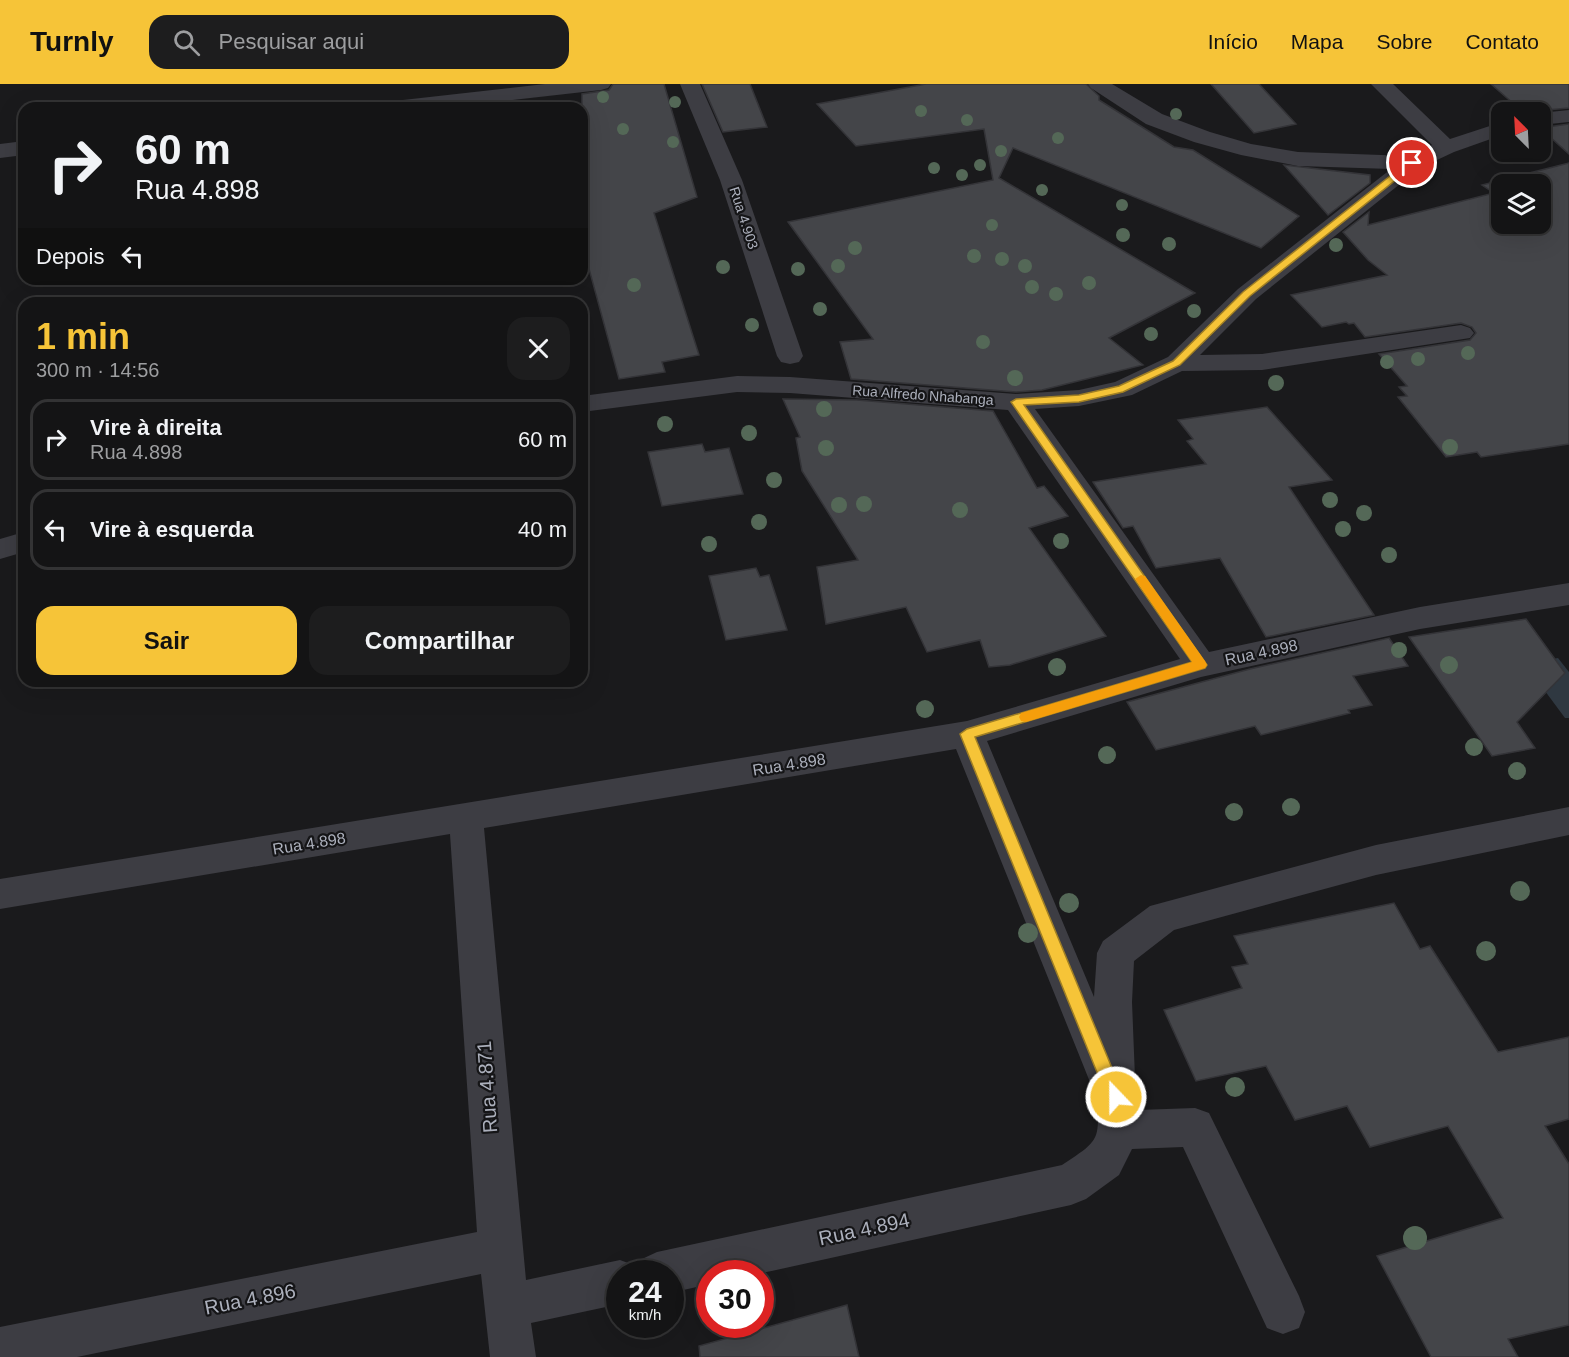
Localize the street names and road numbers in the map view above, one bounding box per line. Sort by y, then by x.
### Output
street label: Rua 4.903 [726,185,762,251]
street label: Rua Alfredo Nhabanga [852,382,994,408]
street label: Rua 4.898 [1223,636,1299,668]
street label: Rua 4.898 [751,750,827,779]
street label: Rua 4.898 [271,829,347,858]
street label: Rua 4.871 [473,1040,501,1134]
street label: Rua 4.894 [817,1209,911,1249]
street label: Rua 4.896 [203,1279,297,1319]

